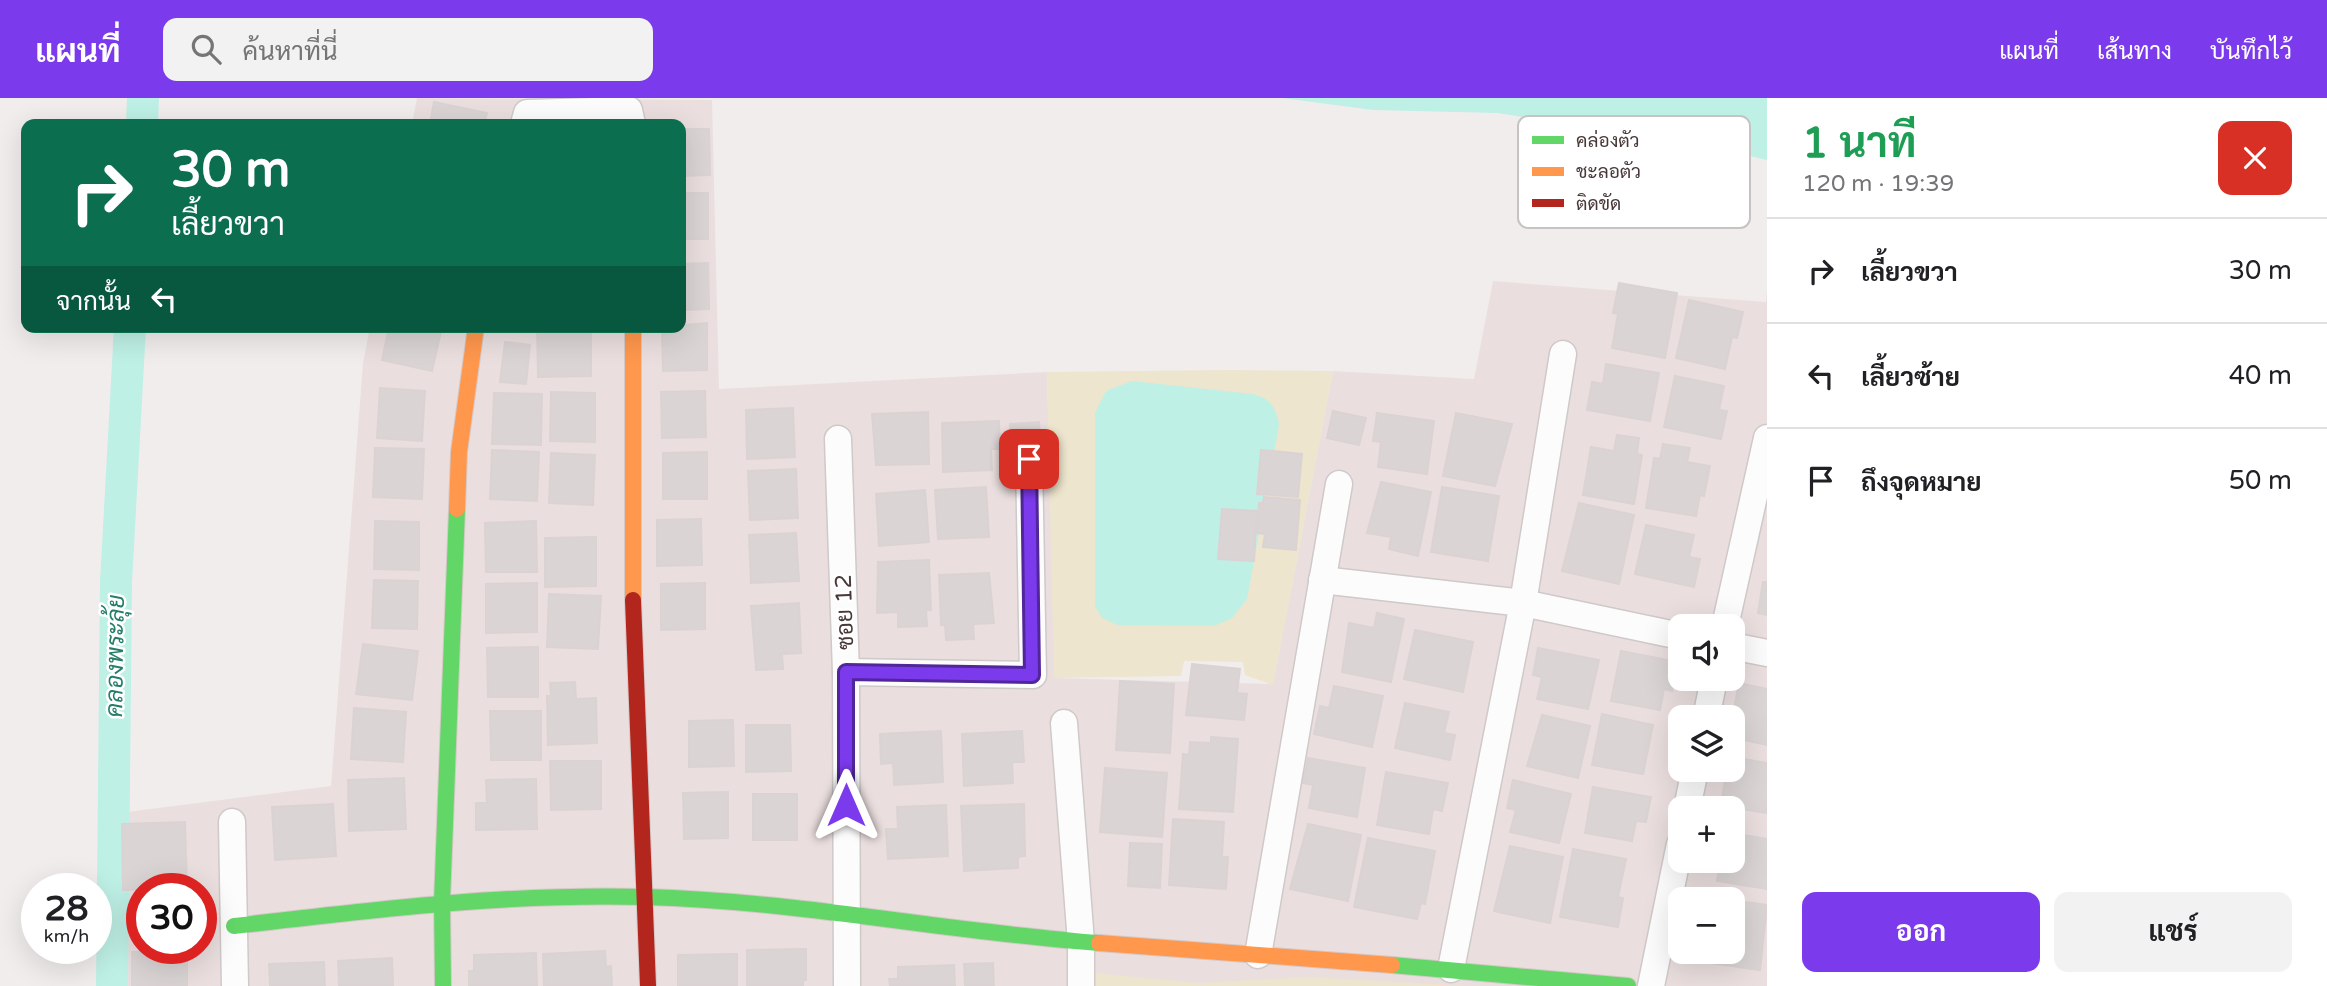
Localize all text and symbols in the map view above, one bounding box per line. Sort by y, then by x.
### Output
search box [163,18,653,81]
icon: search [187,30,225,68]
text: แผนที่ [35,32,121,71]
text: ค้นหาที่นี่ [243,36,338,67]
text: แผนที่ [1999,37,2059,66]
text: เส้นทาง [2097,37,2172,66]
text: บันทึกไว้ [2210,37,2292,66]
legend [1518,116,1750,228]
text: 1 นาที [1802,118,1917,169]
button: close [2218,121,2292,195]
text: คล่องตัว [1576,129,1640,152]
text: 30 m [171,141,290,200]
icon: right [56,147,147,238]
text: ชะลอตัว [1576,161,1641,183]
text: 120 m · 19:39 [1802,170,1954,198]
text: ติดขัด [1576,193,1621,215]
text: เลี้ยวขวา [171,206,285,244]
icon: right [1802,252,1840,290]
text: 30 m [2229,255,2292,286]
text: เลี้ยวขวา [1861,257,1958,288]
icon: left [145,280,183,318]
text: จากนั้น [56,286,131,317]
icon: left [1802,357,1840,395]
text: 40 m [2229,360,2292,391]
text: เลี้ยวซ้าย [1861,362,1960,393]
pin [999,429,1059,489]
icon: arrive [1010,440,1048,478]
icon: arrive [1802,462,1840,500]
text: 50 m [2229,465,2292,496]
text: ถึงจุดหมาย [1861,467,1982,498]
street label: ซอย 12 [830,574,860,650]
water label: คลองพระลุ้ย [100,594,132,718]
map controls [1668,614,1745,964]
button: sound [1668,614,1745,691]
button: layers [1668,705,1745,782]
position arrow [809,768,883,842]
button: + [1668,796,1745,873]
speed limit sign: 30 [126,873,217,964]
button: − [1668,887,1745,964]
text: 28 [45,888,88,930]
button: ออก [1802,892,2040,972]
button: แชร์ [2054,892,2292,972]
text: km/h [44,925,89,947]

